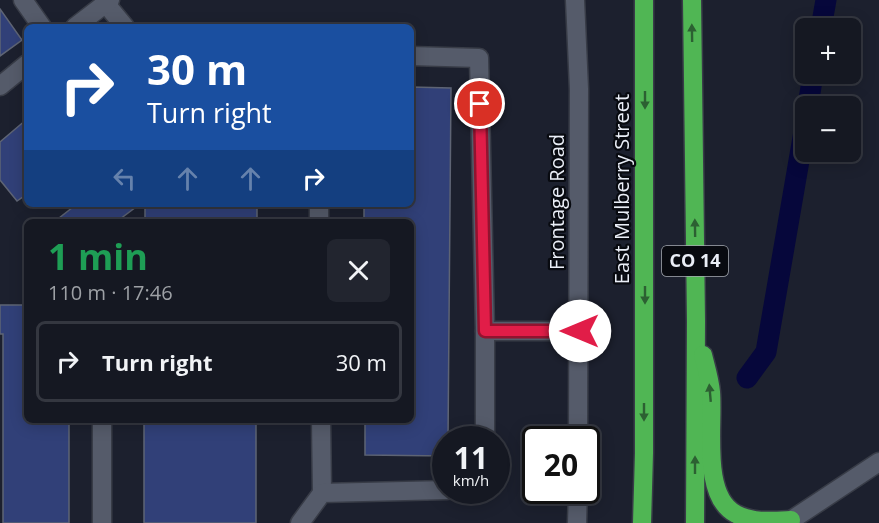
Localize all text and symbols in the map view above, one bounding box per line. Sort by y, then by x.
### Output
map controls [795,18,861,162]
button: + [795,18,861,84]
one-way arrow [688,23,697,42]
text: 30 m [147,40,247,97]
icon: right [48,48,126,126]
pin [454,78,505,129]
icon: arrive [463,87,496,120]
one-way arrow [640,91,650,110]
text: Turn right [147,94,272,131]
street label: East Mulberry Street [608,94,635,284]
button: − [795,96,861,162]
street label: Frontage Road [543,134,570,270]
icon: left [108,162,141,195]
icon: ahead [171,162,204,195]
icon: ahead [234,162,267,195]
icon: right [297,162,330,195]
one-way arrow [690,218,700,237]
text: 1 min [48,232,148,281]
button: close [327,239,390,302]
road number: CO 14 [662,246,728,276]
text: 110 m · 17:46 [48,279,173,306]
one-way arrow [640,286,650,305]
position arrow [548,299,612,363]
icon: right [51,345,84,378]
text: Turn right [102,347,213,377]
text: 30 m [336,347,387,377]
one-way arrow [705,384,715,403]
one-way arrow [639,402,649,421]
speed limit sign: 20 [522,426,600,504]
text: 11 [454,437,488,478]
one-way arrow [690,455,700,474]
text: km/h [453,470,489,490]

